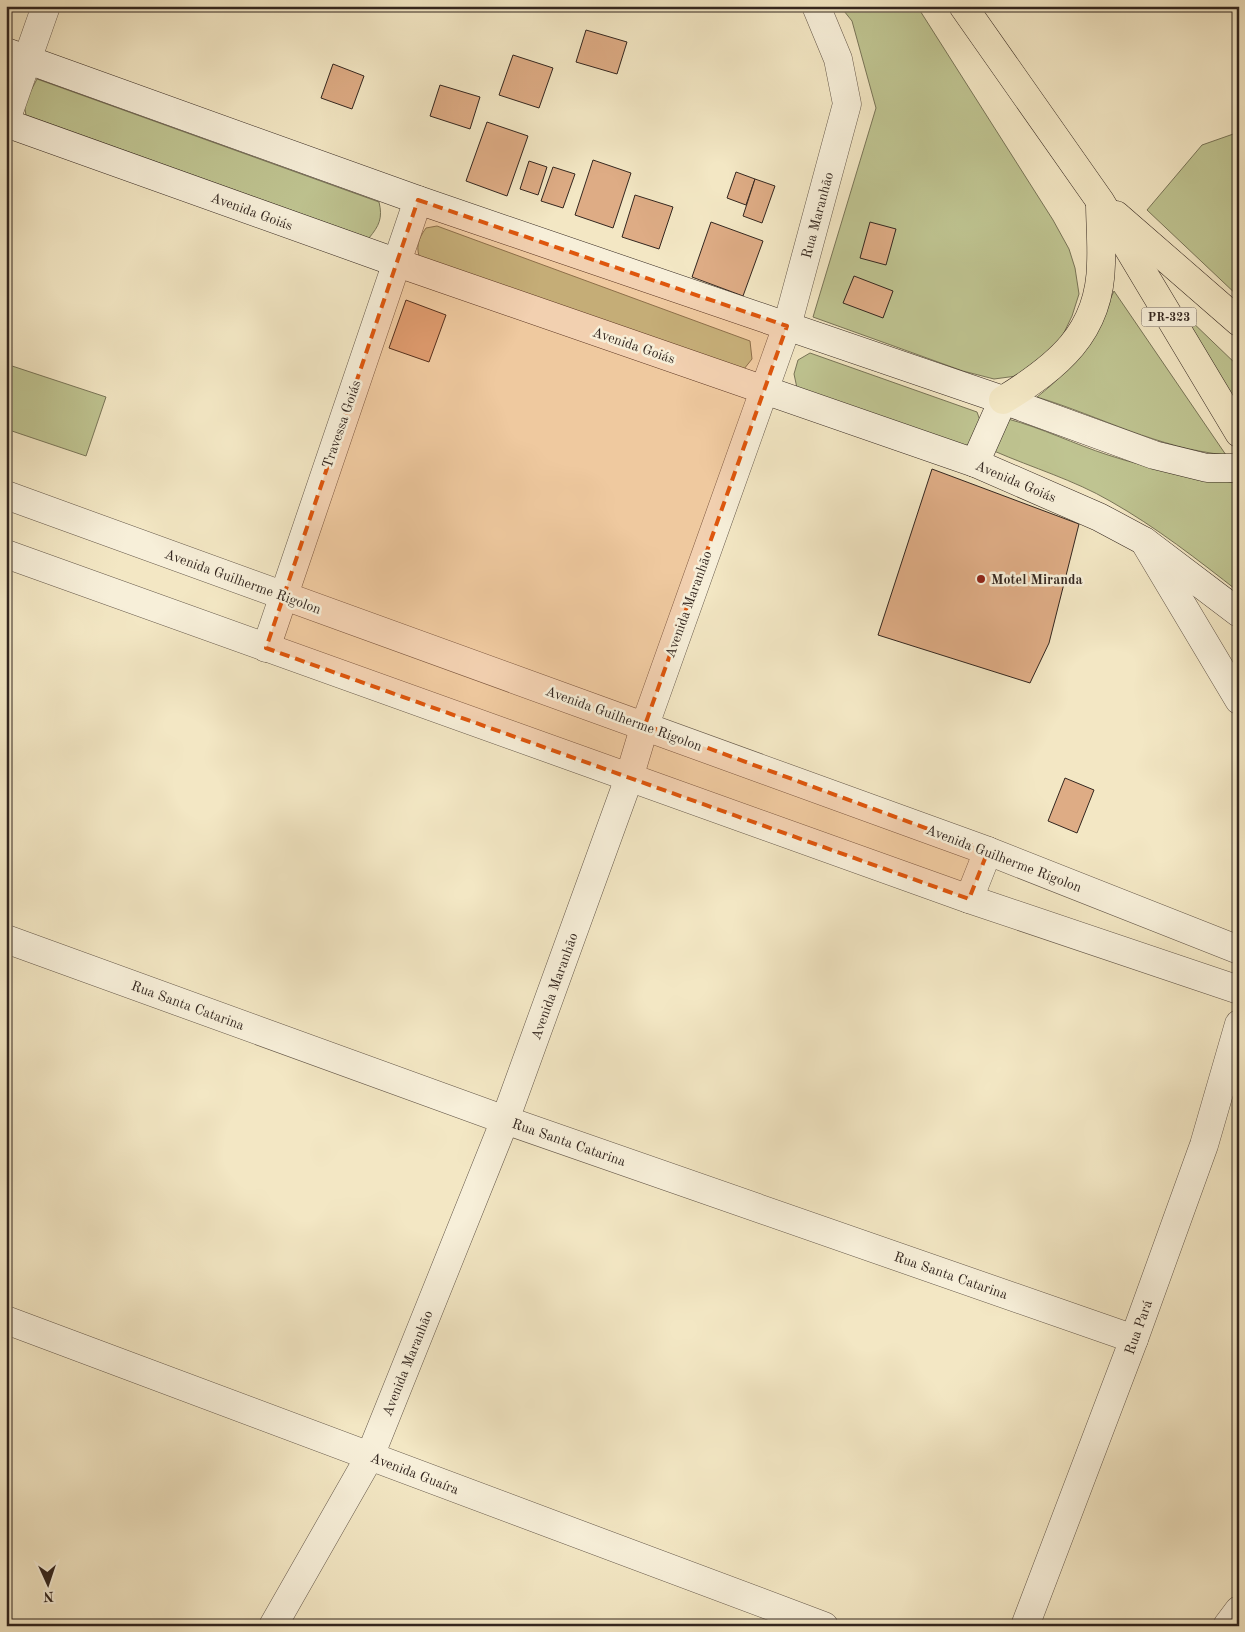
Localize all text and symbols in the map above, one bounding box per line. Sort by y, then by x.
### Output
street label: Rua Maranhão [800,171,836,260]
street label: Avenida Goiás [209,191,295,233]
road number: PR-323 [1142,308,1196,326]
street label: Avenida Goiás [591,325,677,367]
street label: Travessa Goiás [320,378,364,470]
street label: Avenida Goiás [973,459,1058,505]
street label: Avenida Guilherme Rigolon [163,547,323,617]
street label: Avenida Maranhão [663,549,715,660]
marker: Motel Miranda [975,573,987,585]
place label: Motel Miranda [991,573,1083,587]
street label: Avenida Guilherme Rigolon [544,684,704,754]
street label: Avenida Guilherme Rigolon [924,823,1084,895]
street label: Avenida Maranhão [529,931,581,1042]
street label: Rua Santa Catarina [129,979,246,1033]
street label: Rua Santa Catarina [510,1117,627,1169]
street label: Rua Santa Catarina [892,1250,1009,1302]
street label: Rua Pará [1123,1298,1155,1356]
street label: Avenida Maranhão [380,1308,436,1418]
street label: Avenida Guaíra [369,1451,461,1497]
north arrow [22,1560,72,1610]
text: N [43,1589,54,1603]

